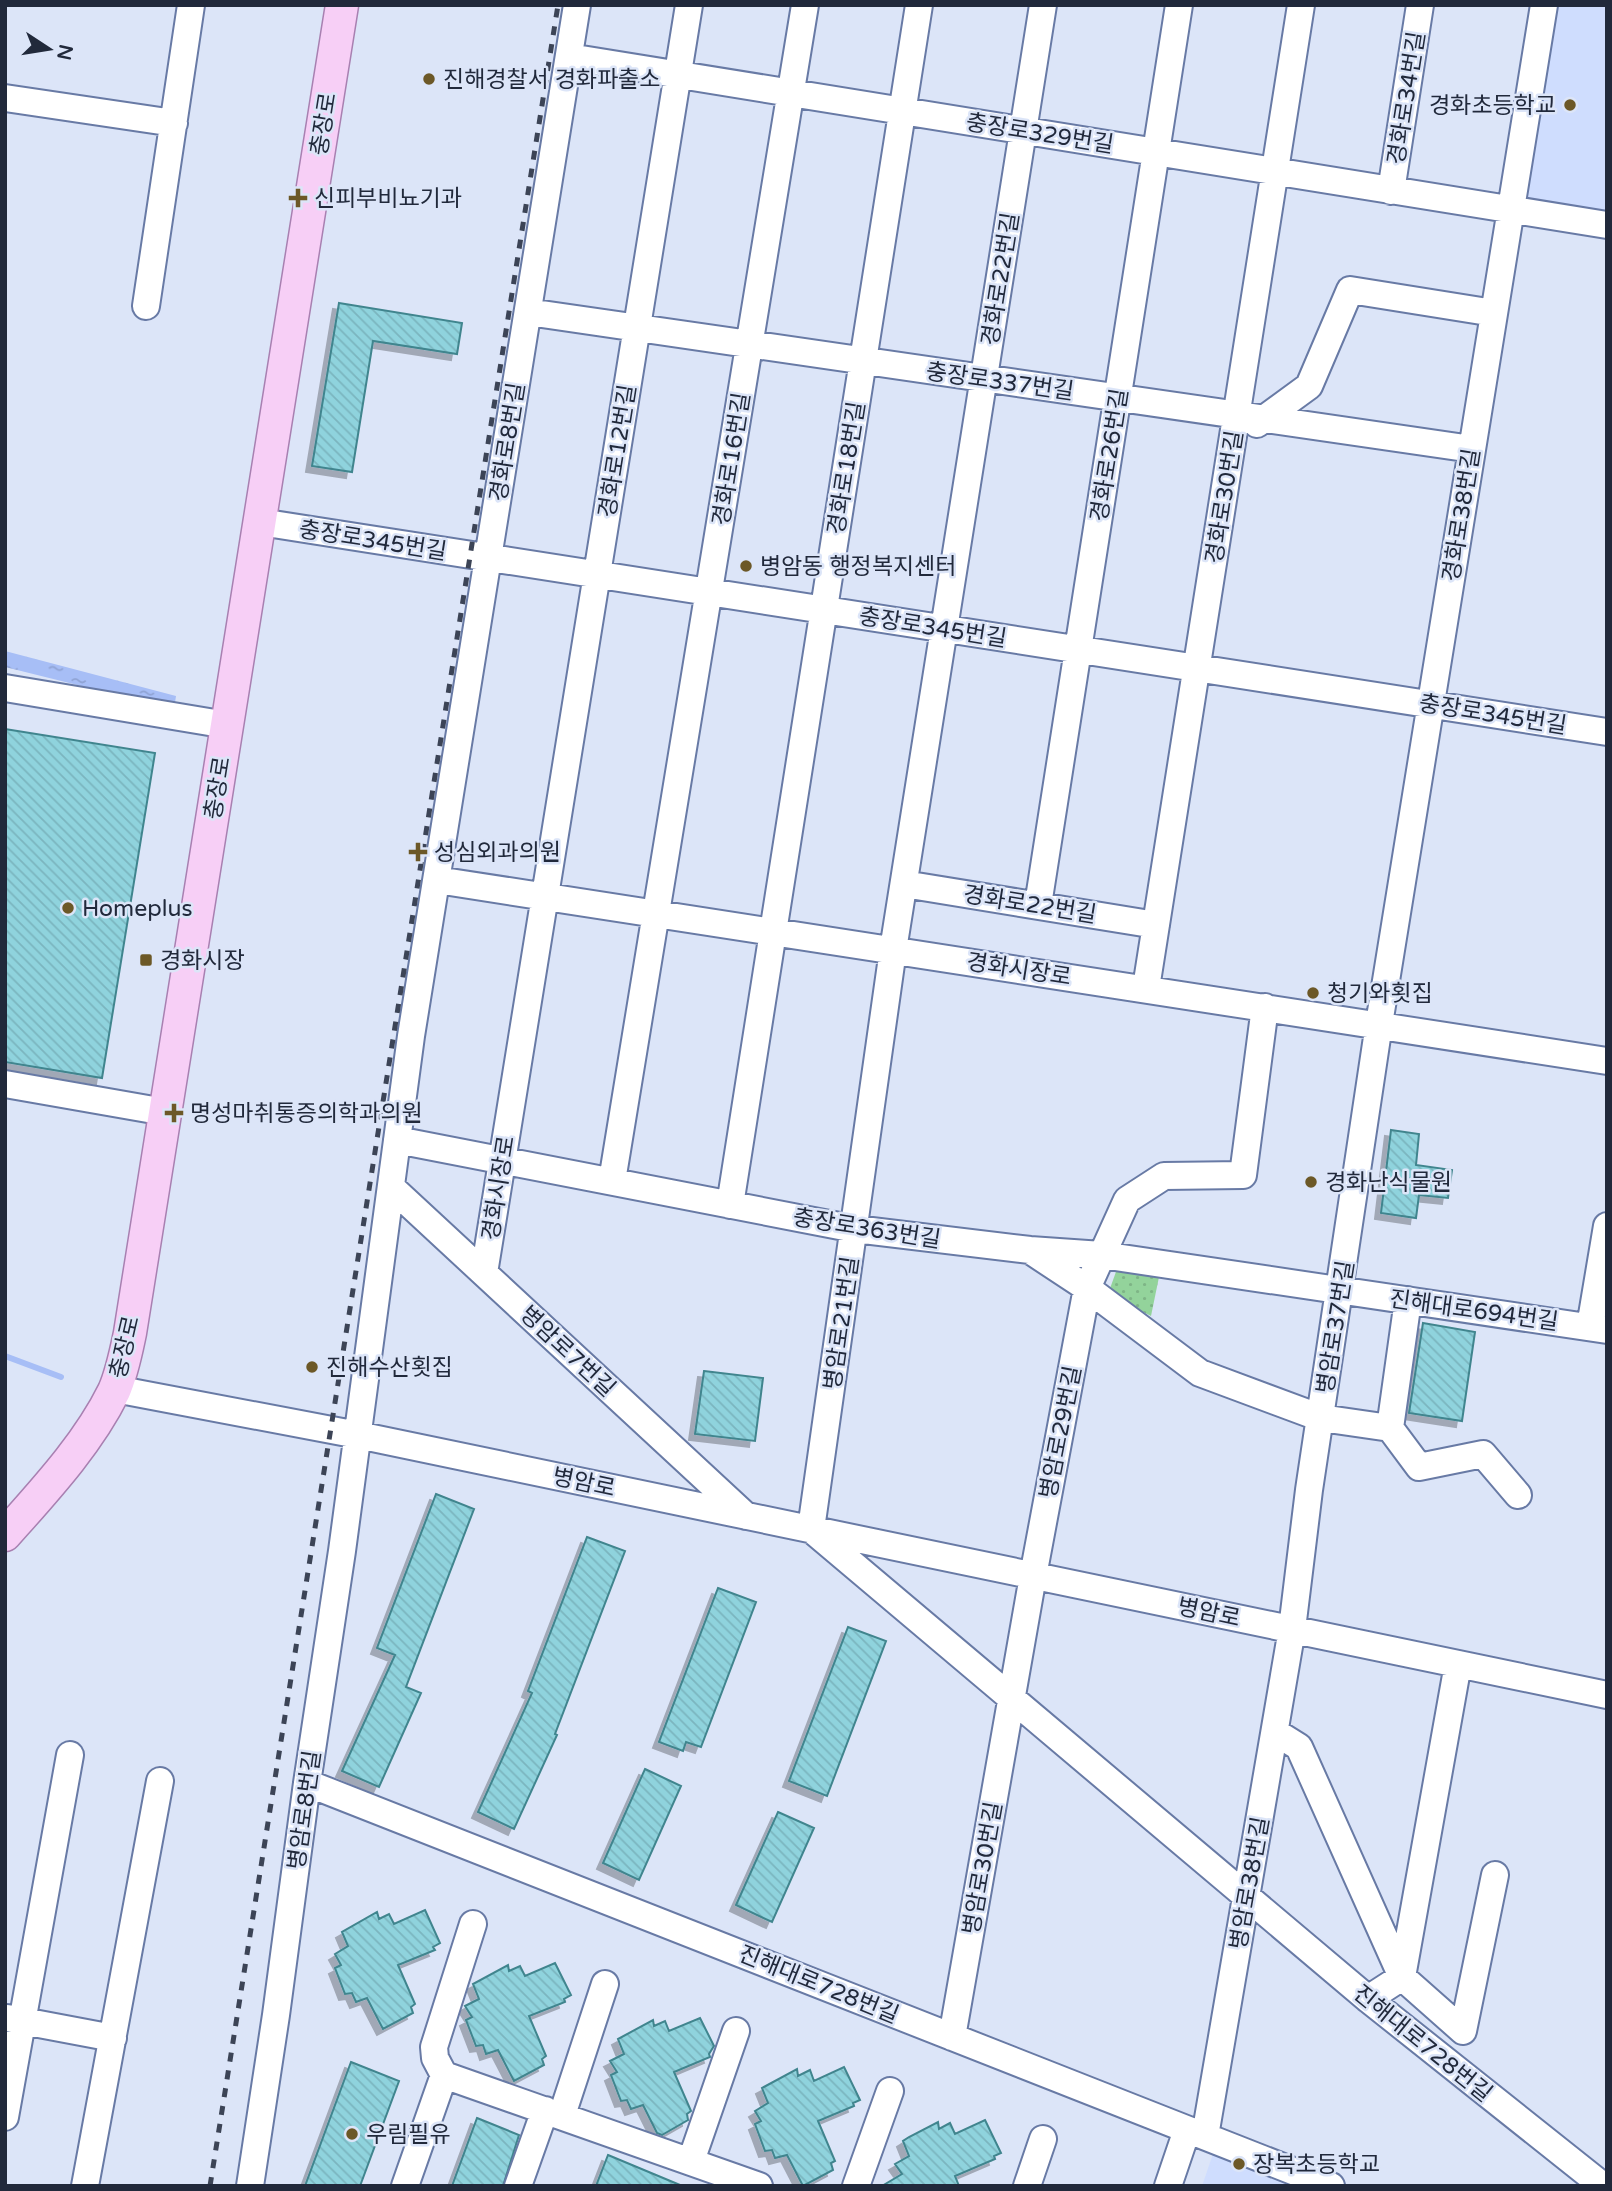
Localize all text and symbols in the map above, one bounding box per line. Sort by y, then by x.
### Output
north arrow [14,14,84,84]
street label: 경화로34번길 [1383,29,1431,167]
text: N [52,43,77,62]
place label: 진해경찰서 경화파출소 [443,66,661,94]
marker: 진해경찰서 경화파출소 [421,71,437,87]
street label: 충장로 [305,91,343,158]
place label: 경화초등학교 [1429,92,1556,120]
marker: 경화초등학교 [1562,97,1578,113]
street label: 충장로329번길 [964,108,1116,159]
place label: 신피부비뇨기과 [314,185,462,213]
marker: 신피부비뇨기과 [288,188,308,208]
street label: 경화로22번길 [977,210,1025,348]
street label: 충장로337번길 [924,358,1076,406]
street label: 경화로8번길 [485,381,531,504]
street label: 경화로12번길 [594,382,642,520]
street label: 경화로26번길 [1086,386,1134,524]
street label: 경화로16번길 [708,390,756,528]
street label: 경화로18번길 [823,399,871,537]
street label: 경화로30번길 [1201,428,1249,566]
street label: 경화로38번길 [1438,446,1486,584]
street label: 충장로345번길 [297,515,449,566]
place label: 병암동 행정복지센터 [760,553,956,581]
marker: 병암동 행정복지센터 [738,558,754,574]
street label: 충장로345번길 [857,602,1009,653]
street label: 충장로345번길 [1417,689,1569,740]
street label: 충장로 [199,755,237,822]
place label: 성심외과의원 [434,839,561,867]
marker: 성심외과의원 [408,842,428,862]
street label: 경화로22번길 [961,881,1099,929]
place label: Homeplus [82,895,192,923]
marker: Homeplus [60,900,76,916]
place label: 경화시장 [160,947,245,975]
street label: 경화시장로 [964,948,1073,992]
marker: 경화시장 [138,952,154,968]
place label: 청기와횟집 [1327,980,1433,1008]
marker: 청기와횟집 [1305,985,1321,1001]
place label: 명성마취통증의학과의원 [190,1100,423,1128]
marker: 명성마취통증의학과의원 [164,1103,184,1123]
street label: 경화시장로 [477,1134,521,1243]
place label: 경화난식물원 [1325,1169,1452,1197]
marker: 경화난식물원 [1303,1174,1319,1190]
street label: 충장로363번길 [791,1203,943,1254]
street label: 병암로21번길 [819,1254,865,1392]
street label: 병암로37번길 [1312,1258,1360,1396]
street label: 진해대로694번길 [1388,1285,1560,1337]
street label: 병암로7번길 [514,1300,621,1403]
street label: 충장로 [104,1313,146,1381]
place label: 진해수산횟집 [326,1354,453,1382]
marker: 진해수산횟집 [304,1359,320,1375]
street label: 병암로29번길 [1034,1363,1088,1501]
street label: 병암로 [550,1463,618,1503]
street label: 병암로 [1175,1593,1243,1633]
street label: 병암로8번길 [283,1749,327,1872]
street label: 병암로30번길 [958,1799,1008,1937]
street label: 병암로38번길 [1225,1814,1275,1952]
street label: 진해대로728번길 [734,1940,903,2030]
street label: 진해대로728번길 [1347,1979,1497,2108]
place label: 우림필유 [366,2121,451,2149]
marker: 우림필유 [344,2126,360,2142]
place label: 장복초등학교 [1253,2151,1380,2179]
marker: 장복초등학교 [1231,2156,1247,2172]

